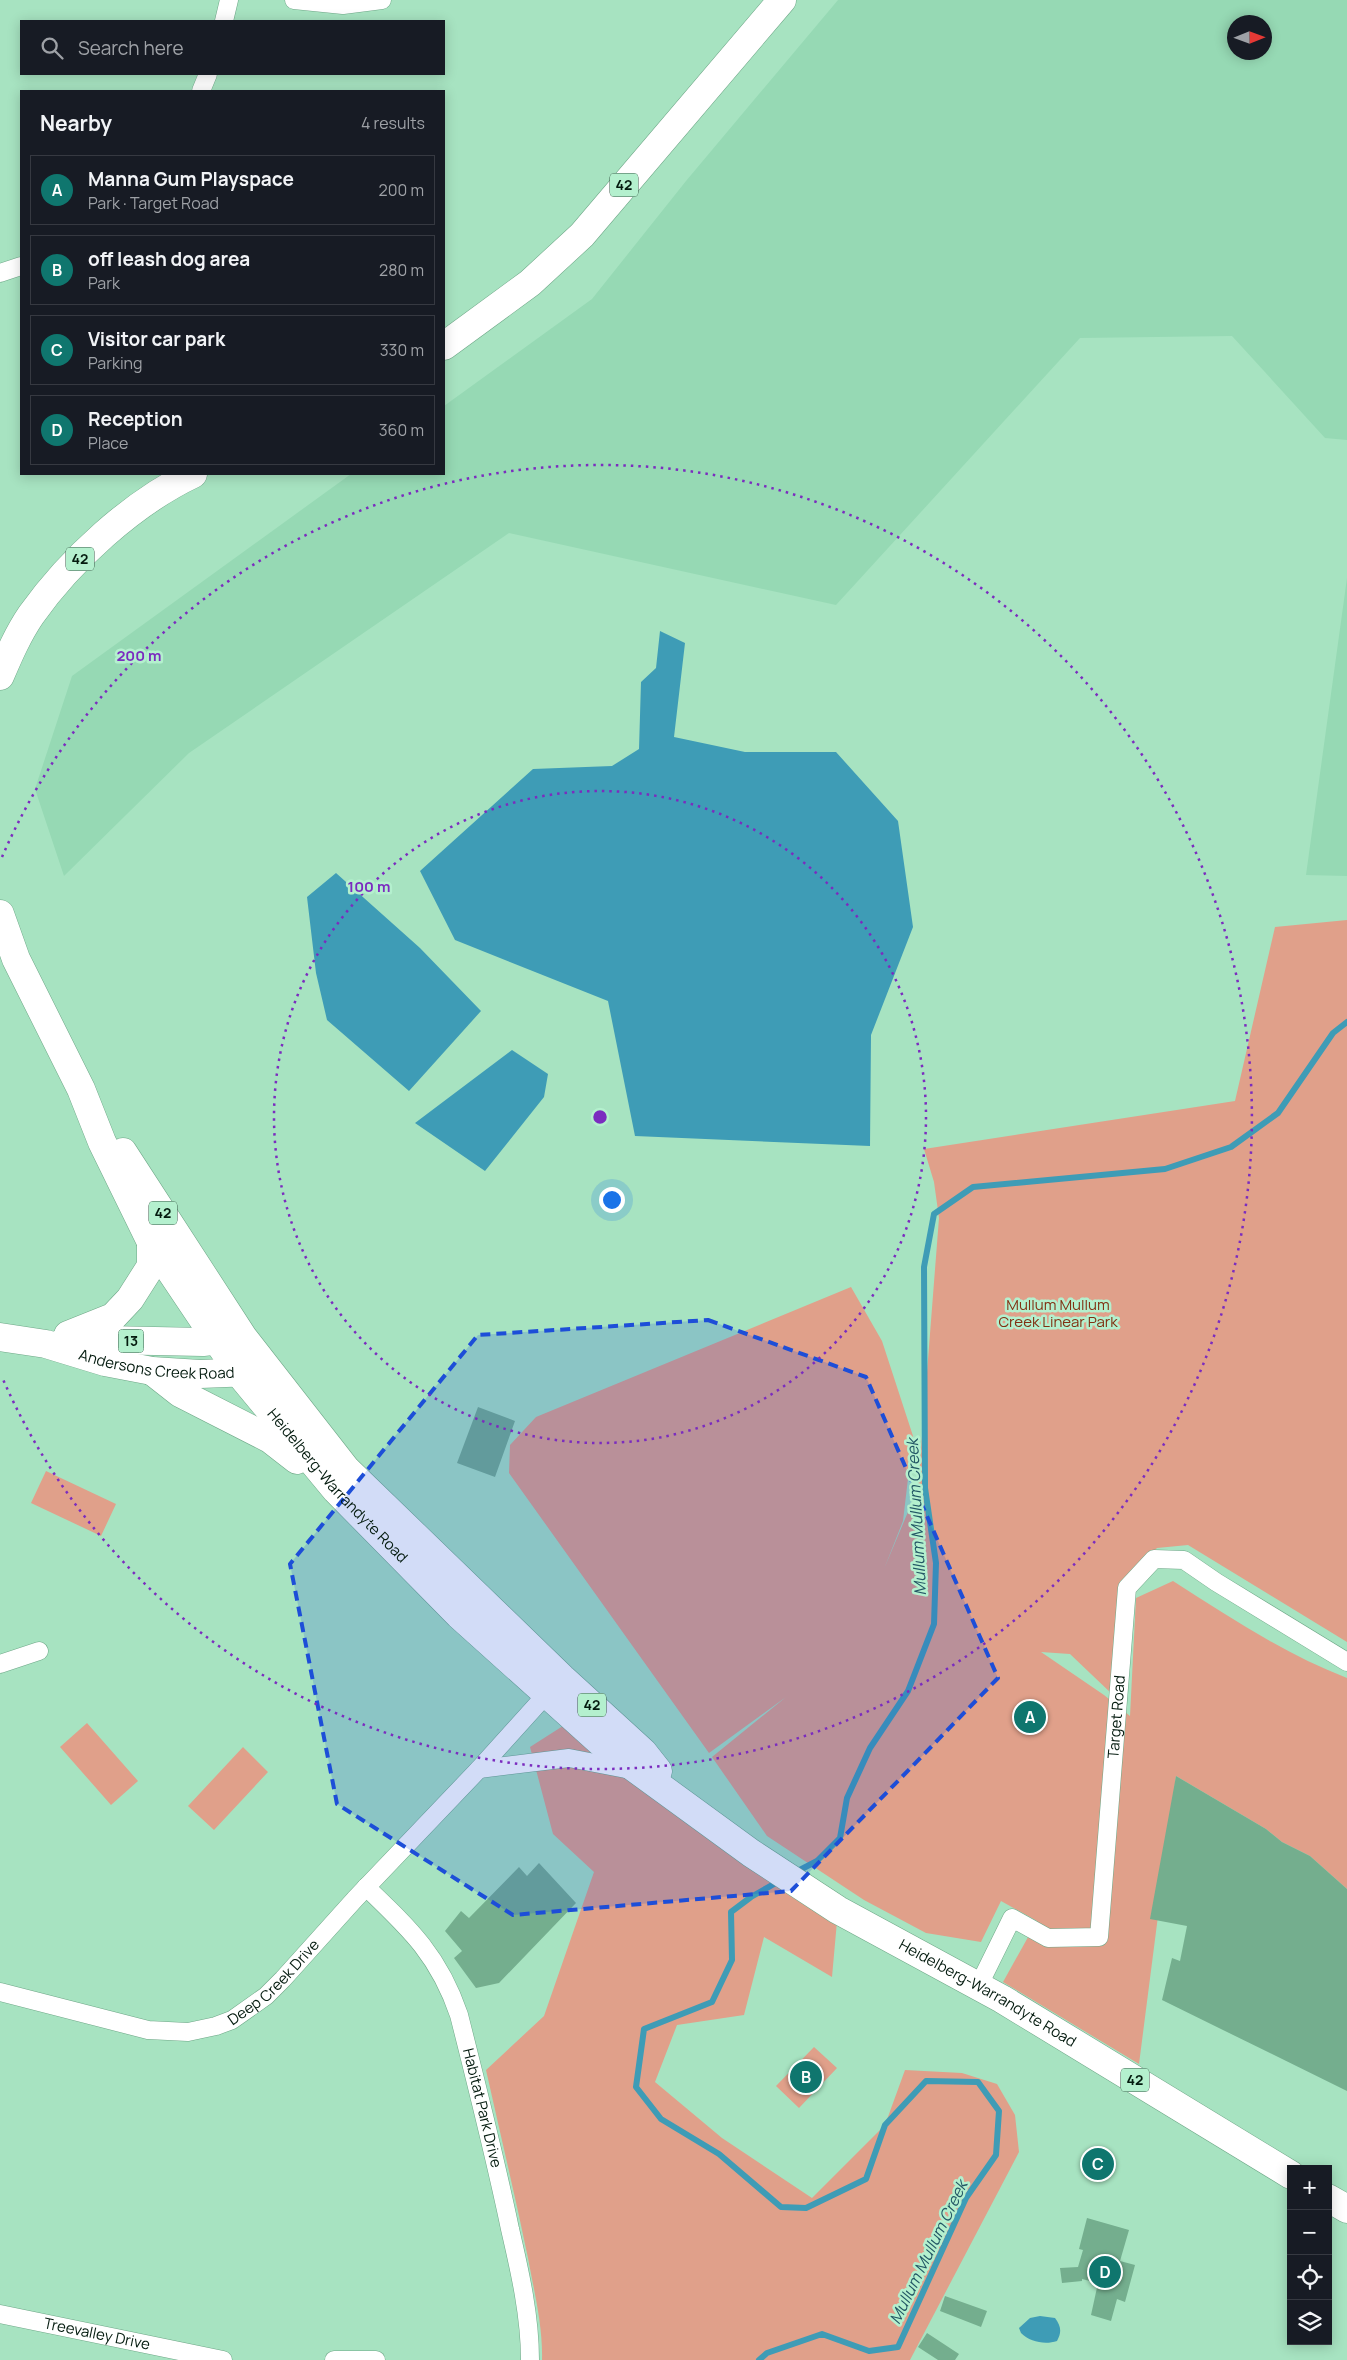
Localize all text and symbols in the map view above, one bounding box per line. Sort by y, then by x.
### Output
north arrow [1227,15,1272,60]
search box [20,20,445,75]
icon: search [38,34,66,62]
text: Search here [78,35,184,61]
text: Nearby [40,109,112,137]
text: 4 results [361,112,425,134]
text: Manna Gum Playspace [88,166,294,192]
road number: 42 [610,174,638,196]
text: A [52,179,62,201]
text: 200 m [379,179,424,201]
text: Park · Target Road [88,192,219,214]
text: off leash dog area [88,246,250,272]
text: B [52,259,62,281]
text: 280 m [379,259,424,281]
text: Park [88,272,120,294]
text: Visitor car park [88,326,225,352]
text: C [51,339,63,361]
text: 330 m [380,339,424,361]
text: Parking [88,352,143,374]
text: Reception [88,406,183,432]
text: D [51,419,63,441]
text: 360 m [379,419,424,441]
text: Place [88,432,128,454]
road number: 42 [66,548,94,570]
text: 200 m [116,645,162,666]
text: 100 m [348,876,390,897]
centre of rings [591,1108,609,1126]
your location [599,1187,625,1213]
road number: 42 [149,1202,177,1224]
park label: Mullum Mullum Creek Linear Park [998,1294,1118,1332]
road number: 13 [118,1330,144,1352]
street label: Andersons Creek Road [76,1344,235,1384]
street label: Heidelberg-Warrandyte Road [263,1404,413,1567]
water label: Mullum Mullum Creek [901,1436,931,1596]
street label: Target Road [1102,1674,1130,1759]
road number: 42 [578,1694,606,1716]
pin: A [1014,1698,1046,1736]
street label: Deep Creek Drive [223,1934,324,2030]
street label: Heidelberg-Warrandyte Road [895,1934,1080,2052]
street label: Habitat Park Drive [458,2046,507,2170]
pin: B [790,2058,822,2096]
road number: 42 [1121,2068,1149,2092]
pin: C [1082,2145,1114,2183]
map controls [1287,2165,1332,2345]
button: + [1287,2165,1332,2210]
water label: Mullum Mullum Creek [884,2175,973,2327]
button: − [1287,2210,1332,2255]
pin: D [1089,2253,1121,2291]
button: locate [1287,2255,1332,2300]
button: layers [1287,2300,1332,2345]
street label: Treevalley Drive [42,2312,152,2355]

